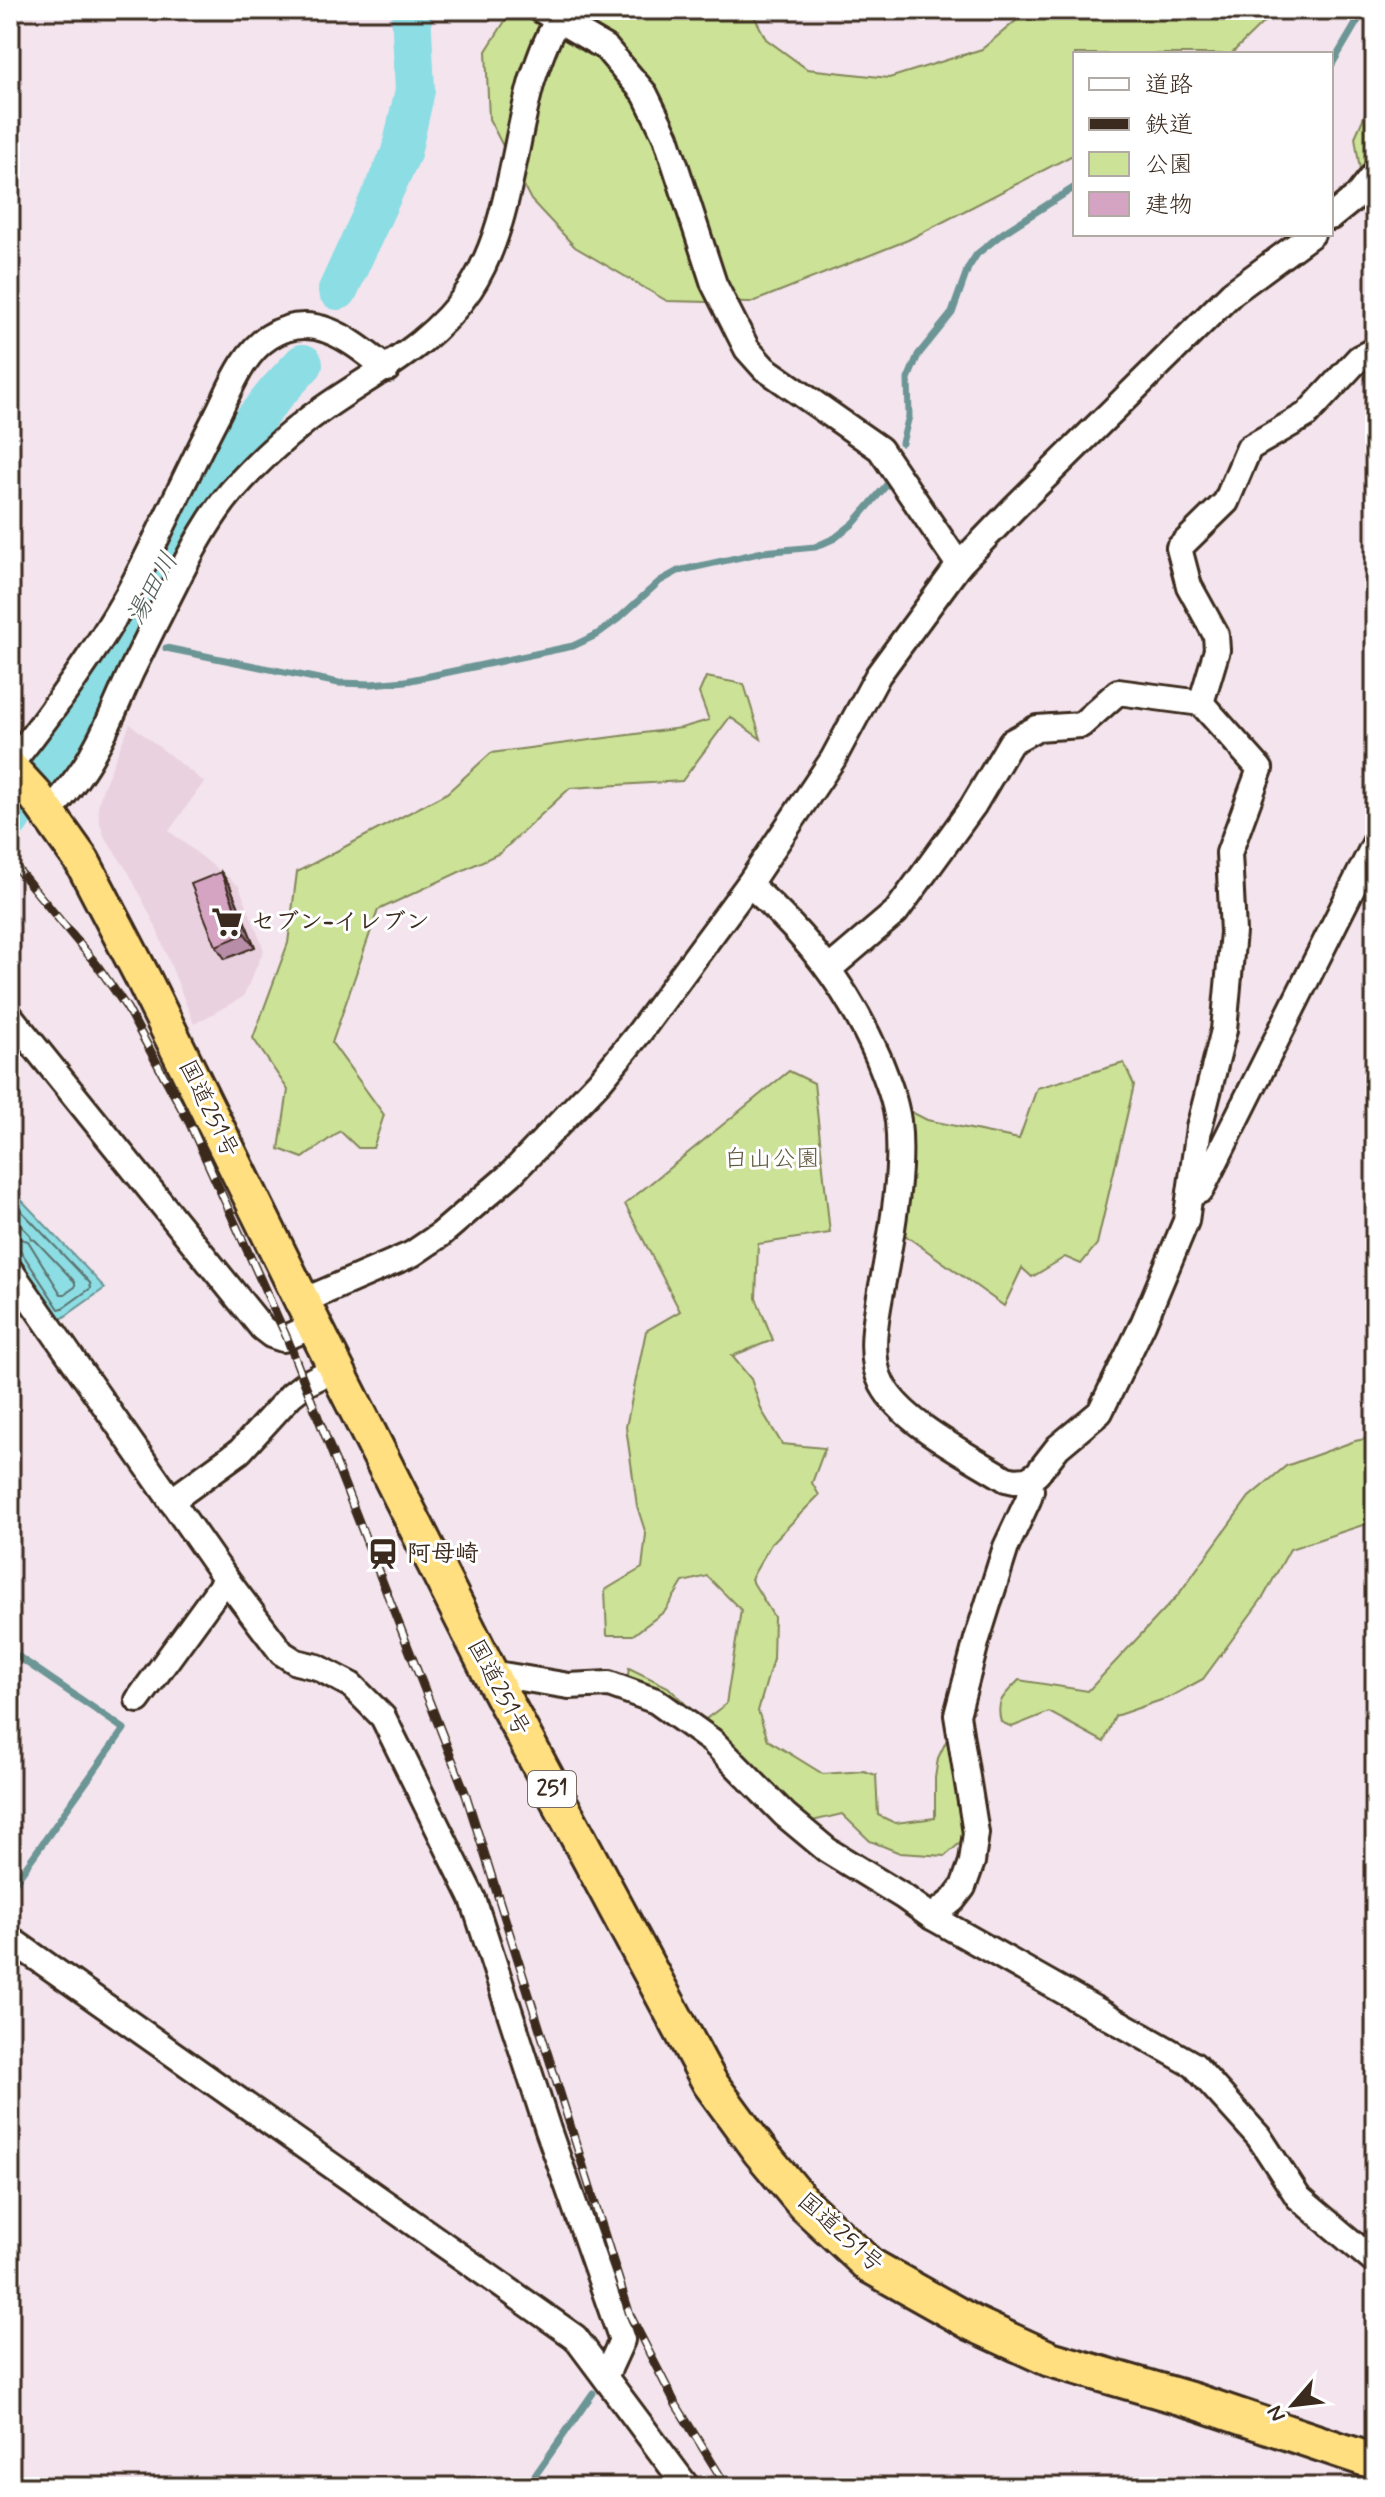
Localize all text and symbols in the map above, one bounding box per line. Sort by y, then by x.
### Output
legend [1073,52,1333,236]
text: 道路 [1145,70,1193,101]
text: 鉄道 [1145,110,1193,141]
text: 公園 [1145,150,1193,181]
text: 建物 [1145,190,1193,221]
water label: 湯田川 [119,547,187,631]
supermarket icon: セブン-イレブン [210,905,244,939]
place label: セブン-イレブン [251,907,430,938]
street label: 国道251号 [171,1055,245,1163]
park label: 白山公園 [724,1144,820,1175]
station icon: 阿母崎 [366,1537,400,1571]
place label: 阿母崎 [407,1539,479,1570]
street label: 国道251号 [459,1634,537,1742]
road number: 251 [528,1771,576,1807]
street label: 国道251号 [790,2186,890,2280]
north arrow [1253,2365,1333,2445]
text: N [1261,2400,1293,2426]

